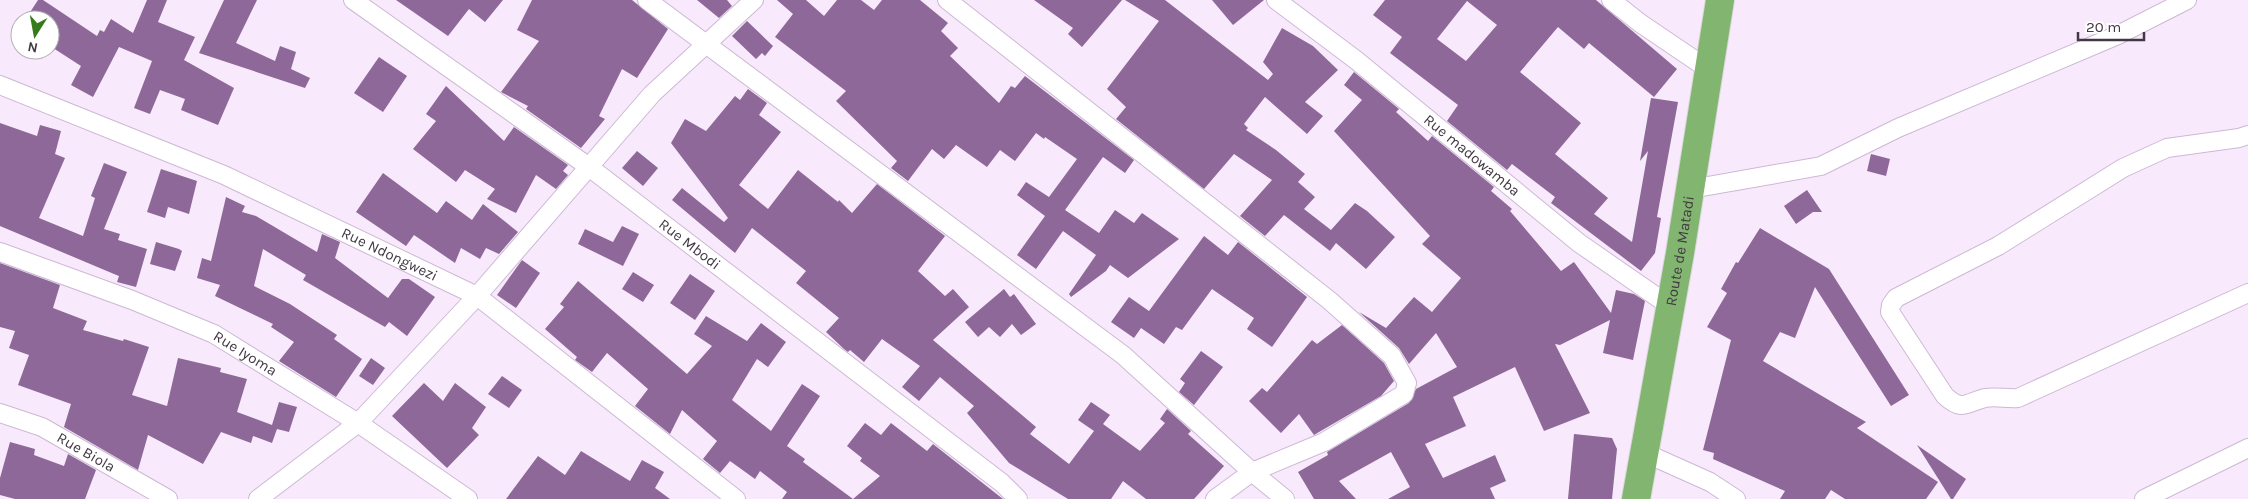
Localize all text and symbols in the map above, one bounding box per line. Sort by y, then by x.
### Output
north arrow [10,10,60,60]
scale bar [2078,10,2144,42]
text: 20 m [2086,18,2121,36]
text: N [26,38,39,57]
street label: Rue madowamba [1420,110,1524,200]
street label: Route de Matadi [1662,194,1698,308]
street label: Rue Mbodi [655,215,724,273]
street label: Rue Ndongwezi [339,224,441,285]
street label: Rue Iyoma [210,327,280,380]
street label: Rue Biola [54,428,118,476]

